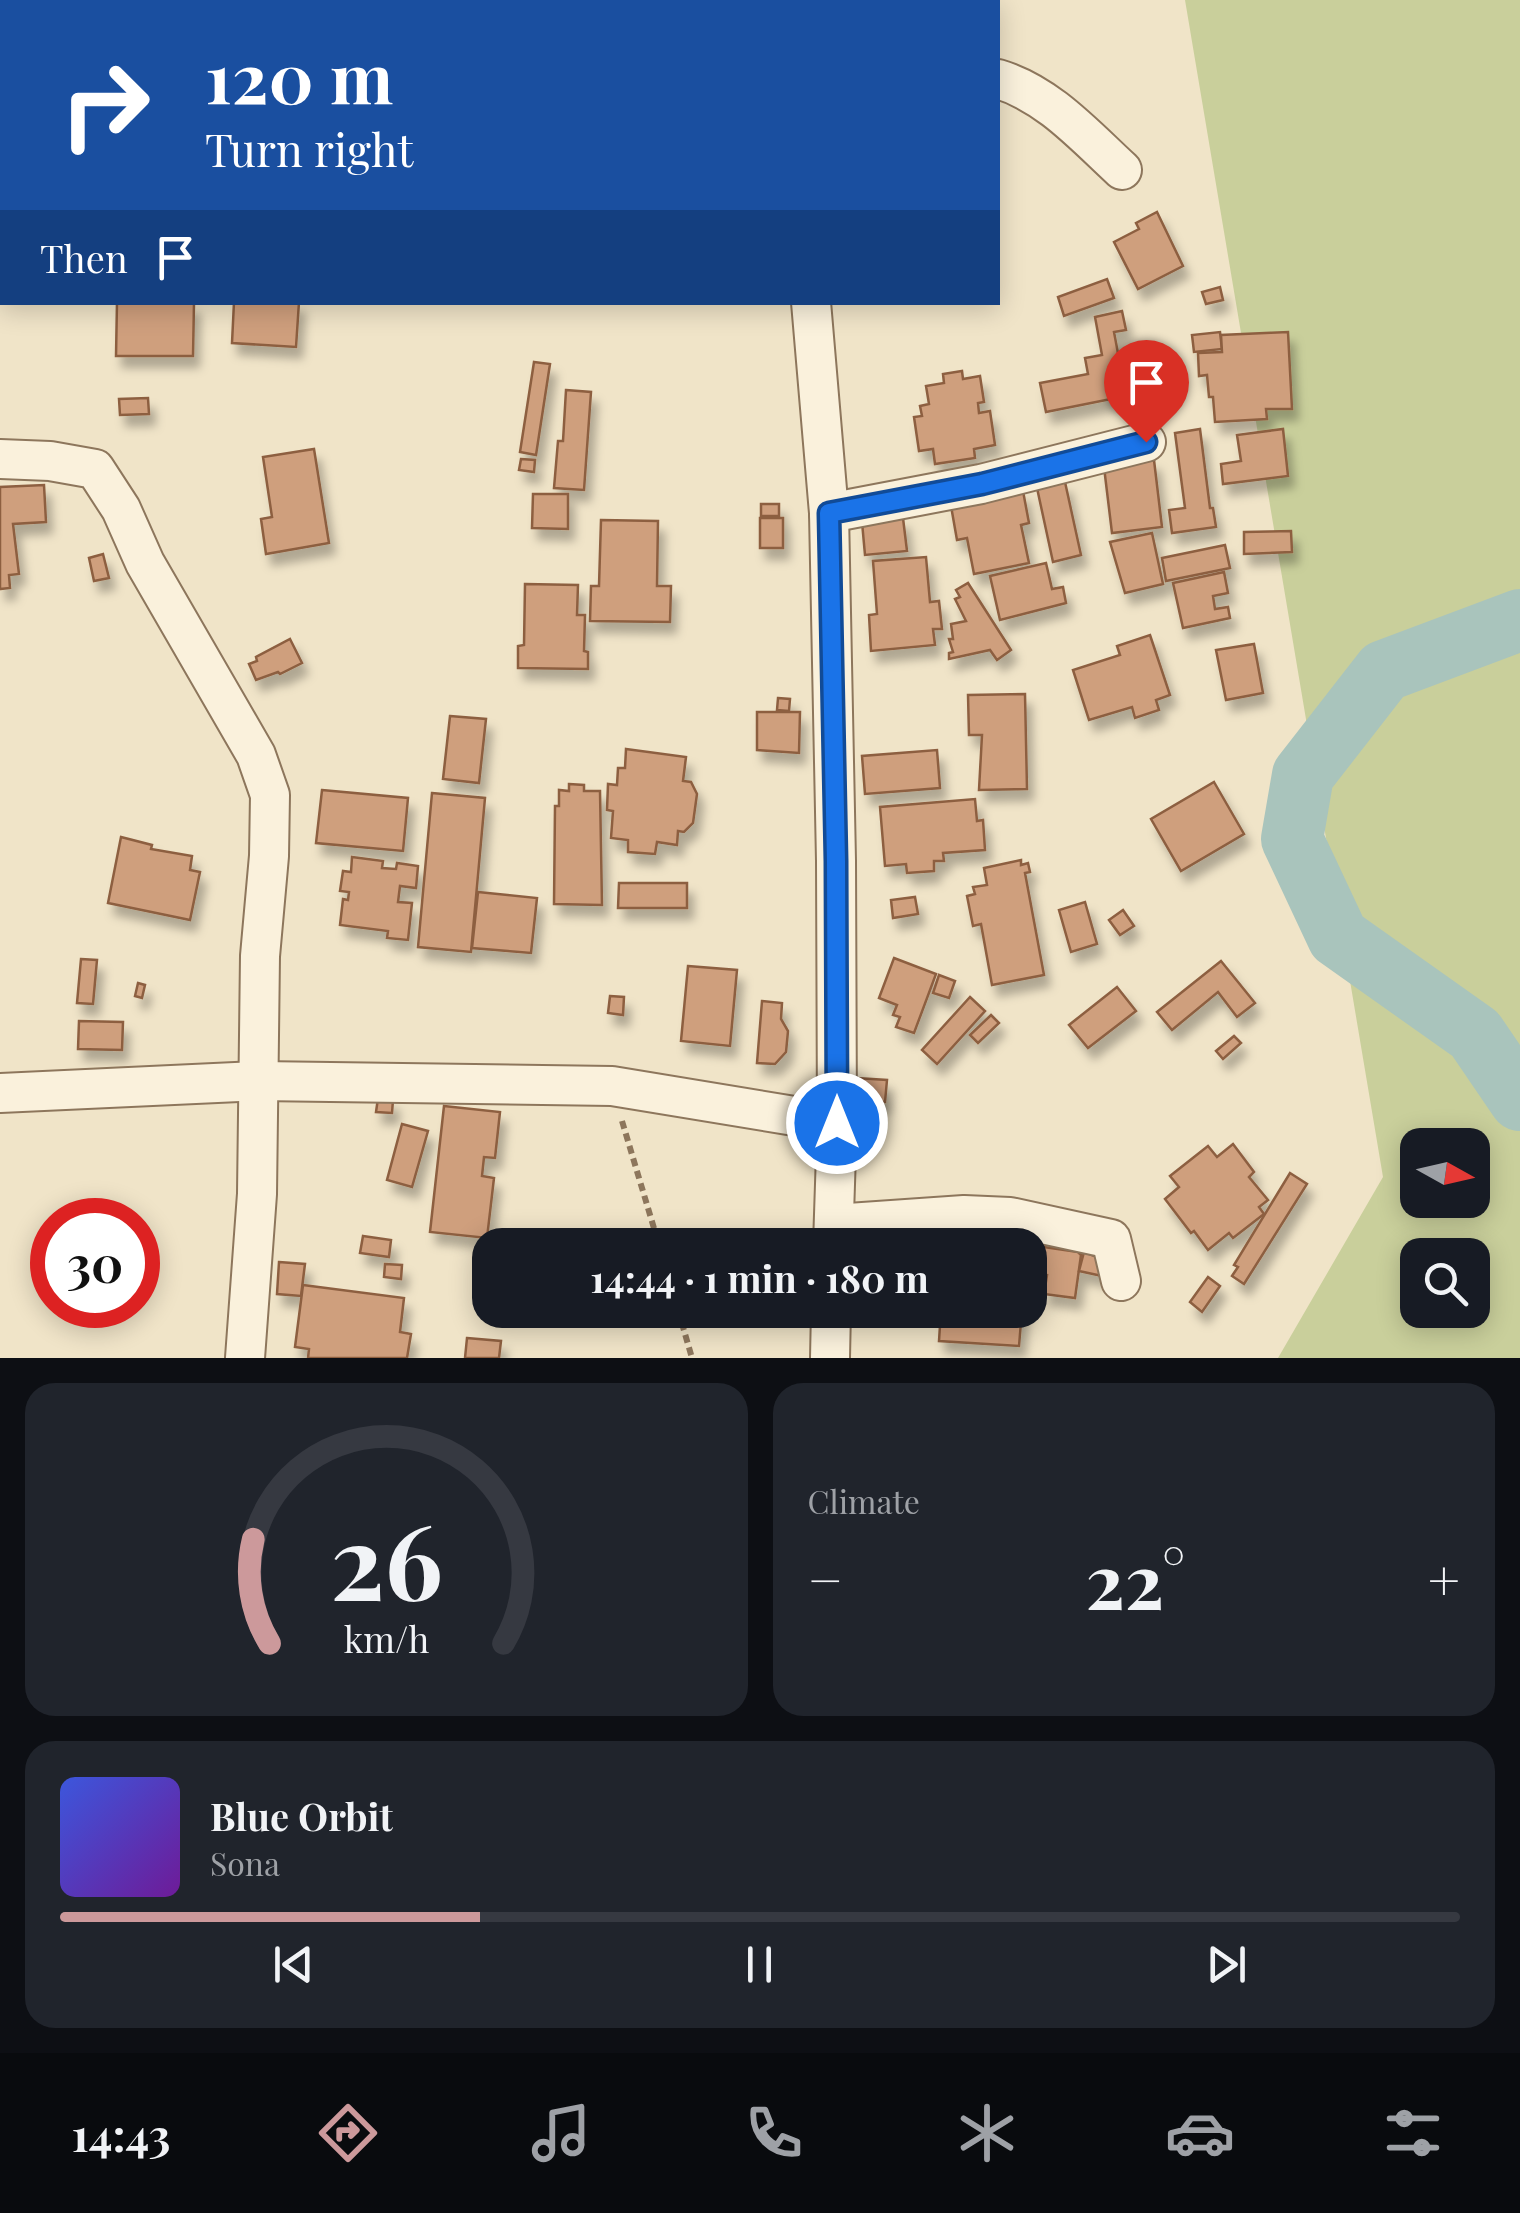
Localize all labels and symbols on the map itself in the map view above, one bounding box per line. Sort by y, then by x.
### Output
pin [1104,340,1189,443]
position arrow [785,1071,889,1175]
north arrow [1400,1128,1490,1218]
speed limit sign: 30 [30,1198,160,1328]

